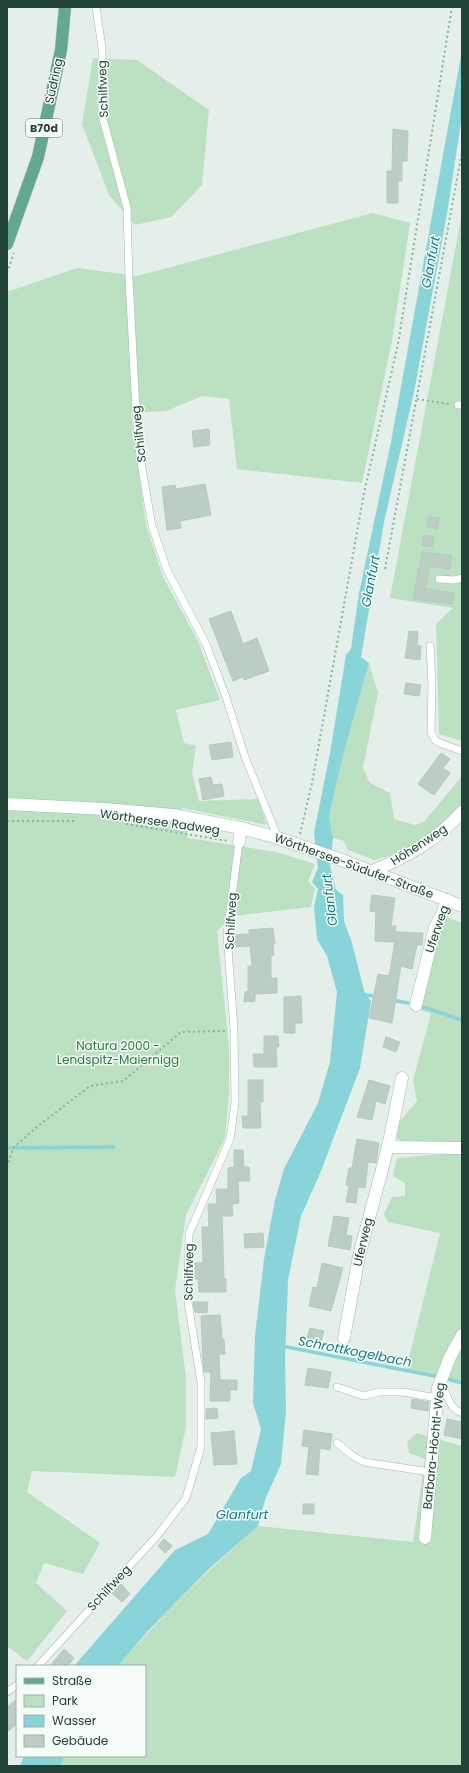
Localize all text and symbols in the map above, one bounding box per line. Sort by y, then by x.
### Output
street label: Südring [40,57,67,105]
street label: Schilfweg [93,60,112,118]
road number: B70d [26,119,62,137]
water label: Glanfurt [416,234,445,290]
street label: Schilfweg [127,405,150,463]
water label: Glanfurt [356,553,385,609]
street label: Wörthersee Radweg [99,805,221,838]
street label: Höhenweg [387,820,450,869]
street label: Wörthersee-Südufer-Straße [272,829,436,902]
water label: Glanfurt [317,872,342,927]
street label: Schilfweg [221,892,240,950]
street label: Uferweg [420,903,453,955]
park label: Natura 2000 - Lendspitz-Maiernigg [57,1037,179,1068]
street label: Uferweg [349,1216,376,1268]
street label: Schilfweg [180,1243,197,1301]
water label: Schrottkogelbach [297,1331,413,1372]
street label: Barbara-Höchtl-Weg [418,1382,449,1510]
water label: Glanfurt [216,1505,269,1524]
street label: Schilfweg [83,1561,134,1614]
legend [16,1665,146,1757]
text: Straße [52,1672,92,1689]
text: Park [52,1692,79,1709]
text: Wasser [52,1712,97,1729]
text: Gebäude [52,1732,108,1749]

